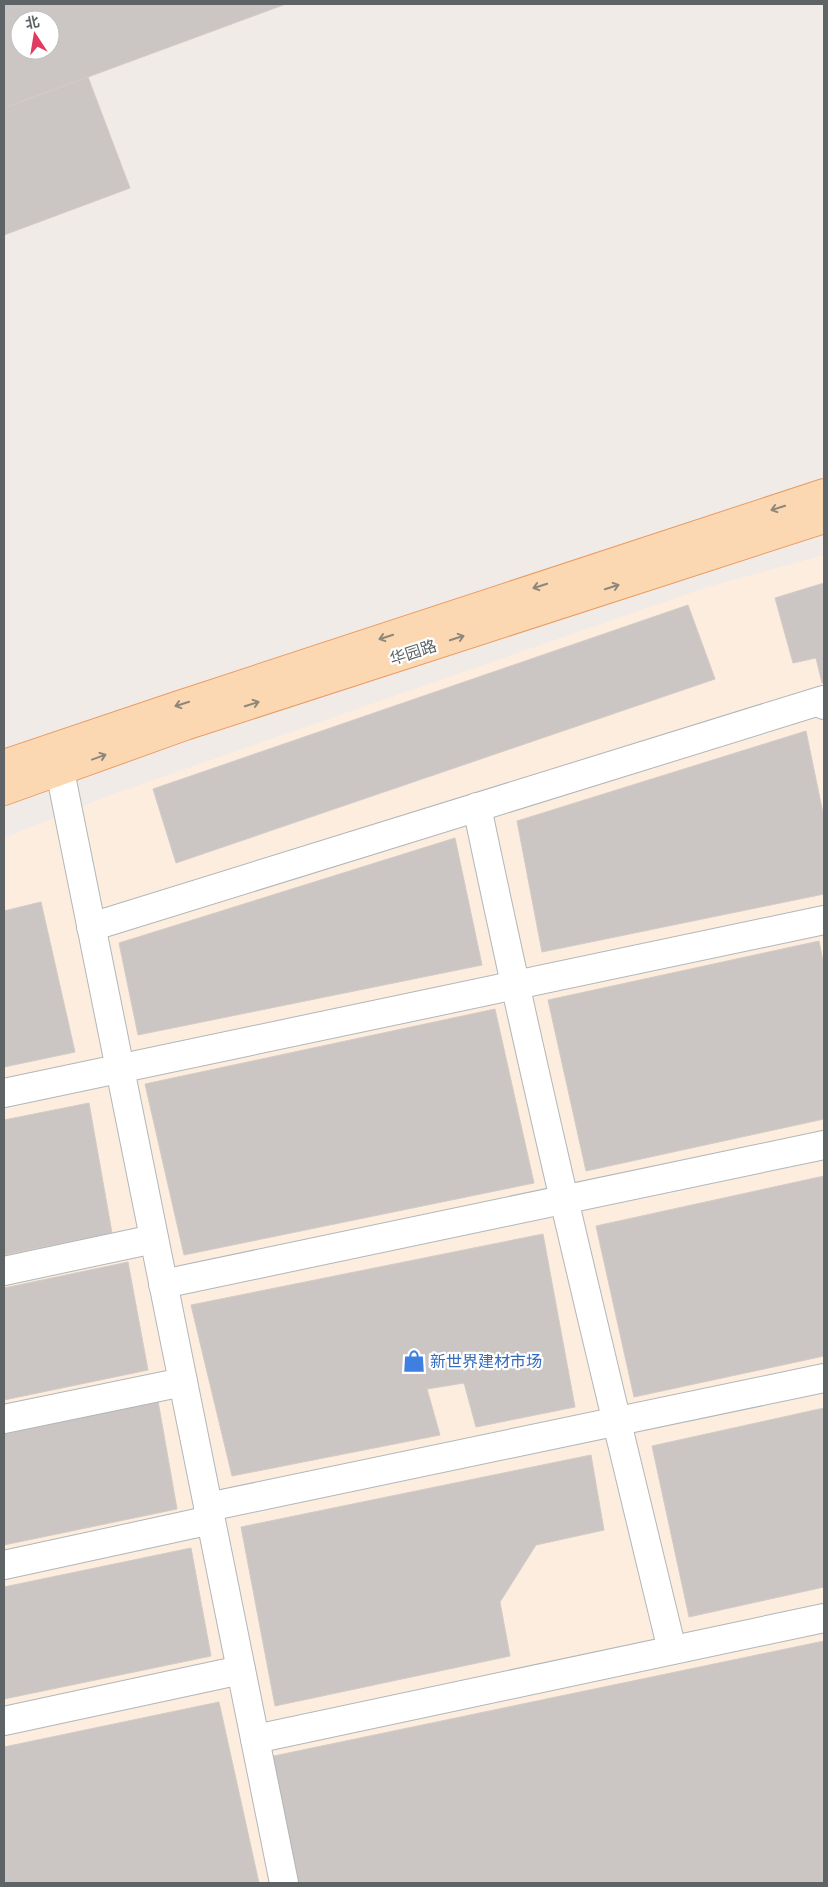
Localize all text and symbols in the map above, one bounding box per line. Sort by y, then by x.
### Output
north arrow [10,10,60,60]
text: 北 [24,13,41,33]
one-way arrow [770,504,786,514]
one-way arrow [533,582,549,592]
one-way arrow [603,582,619,592]
one-way arrow [449,632,465,642]
one-way arrow [379,633,394,642]
street label: 华园路 [387,636,439,669]
one-way arrow [244,699,260,708]
one-way arrow [174,700,190,709]
one-way arrow [91,752,106,761]
shop icon: 新世界建材市场 [401,1348,427,1374]
place label: 新世界建材市场 [430,1352,542,1371]

